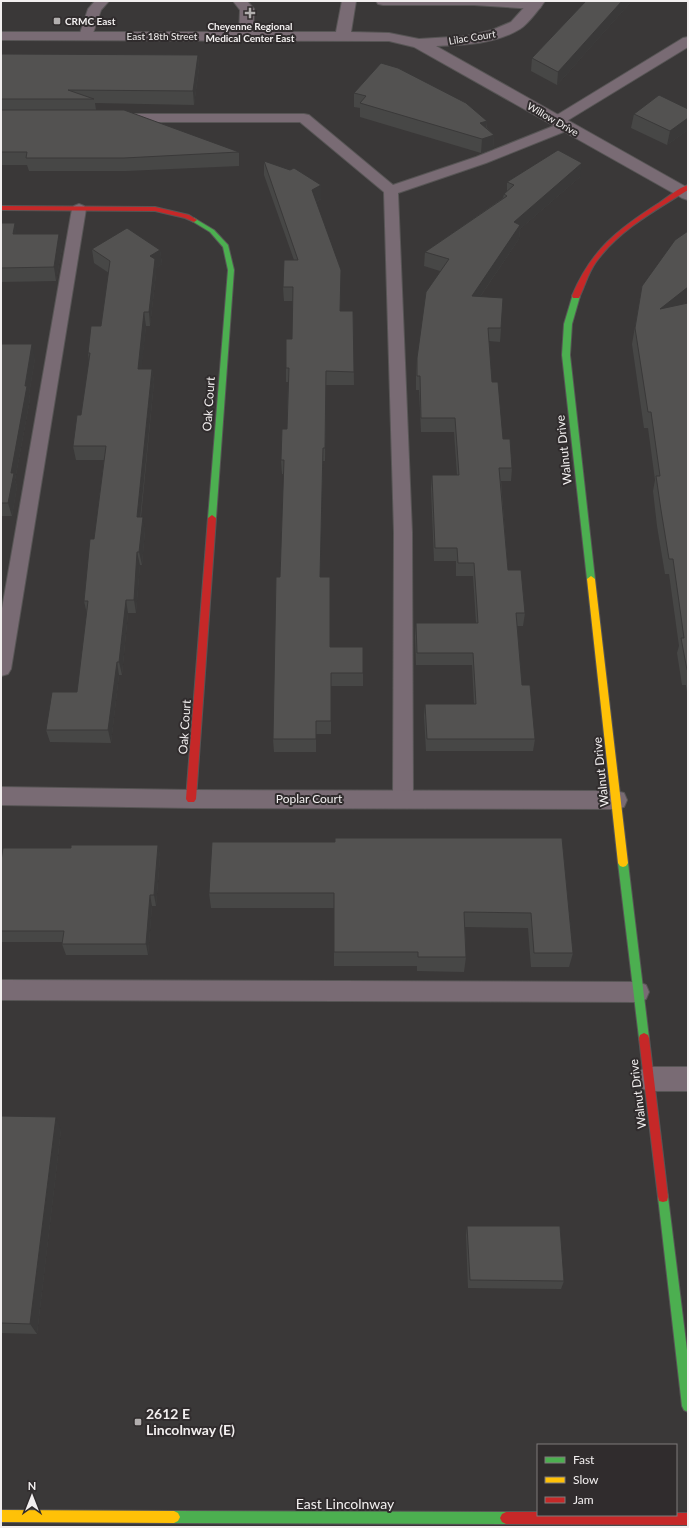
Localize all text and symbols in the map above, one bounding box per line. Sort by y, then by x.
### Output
marker: Cheyenne Regional Medical Center East [244,7,256,19]
place label: CRMC East [65,15,116,27]
marker: CRMC East [52,16,62,26]
place label: Cheyenne Regional Medical Center East [206,20,295,44]
street label: Lilac Court [448,27,497,47]
street label: East 18th Street [127,30,198,42]
street label: Willow Drive [525,100,581,138]
street label: Oak Court [199,375,218,432]
street label: Walnut Drive [552,414,575,486]
street label: Oak Court [175,698,194,755]
street label: Walnut Drive [589,736,612,808]
street label: Poplar Court [276,791,343,806]
street label: Walnut Drive [626,1058,649,1130]
place label: 2612 E Lincolnway (E) [146,1405,235,1438]
marker: 2612 E Lincolnway (E) [133,1417,143,1427]
legend [537,1444,677,1516]
text: Fast [573,1452,595,1467]
text: Slow [573,1472,599,1487]
north arrow [12,1476,52,1516]
text: N [28,1479,36,1492]
text: Jam [573,1492,594,1507]
street label: East Lincolnway [296,1495,395,1512]

